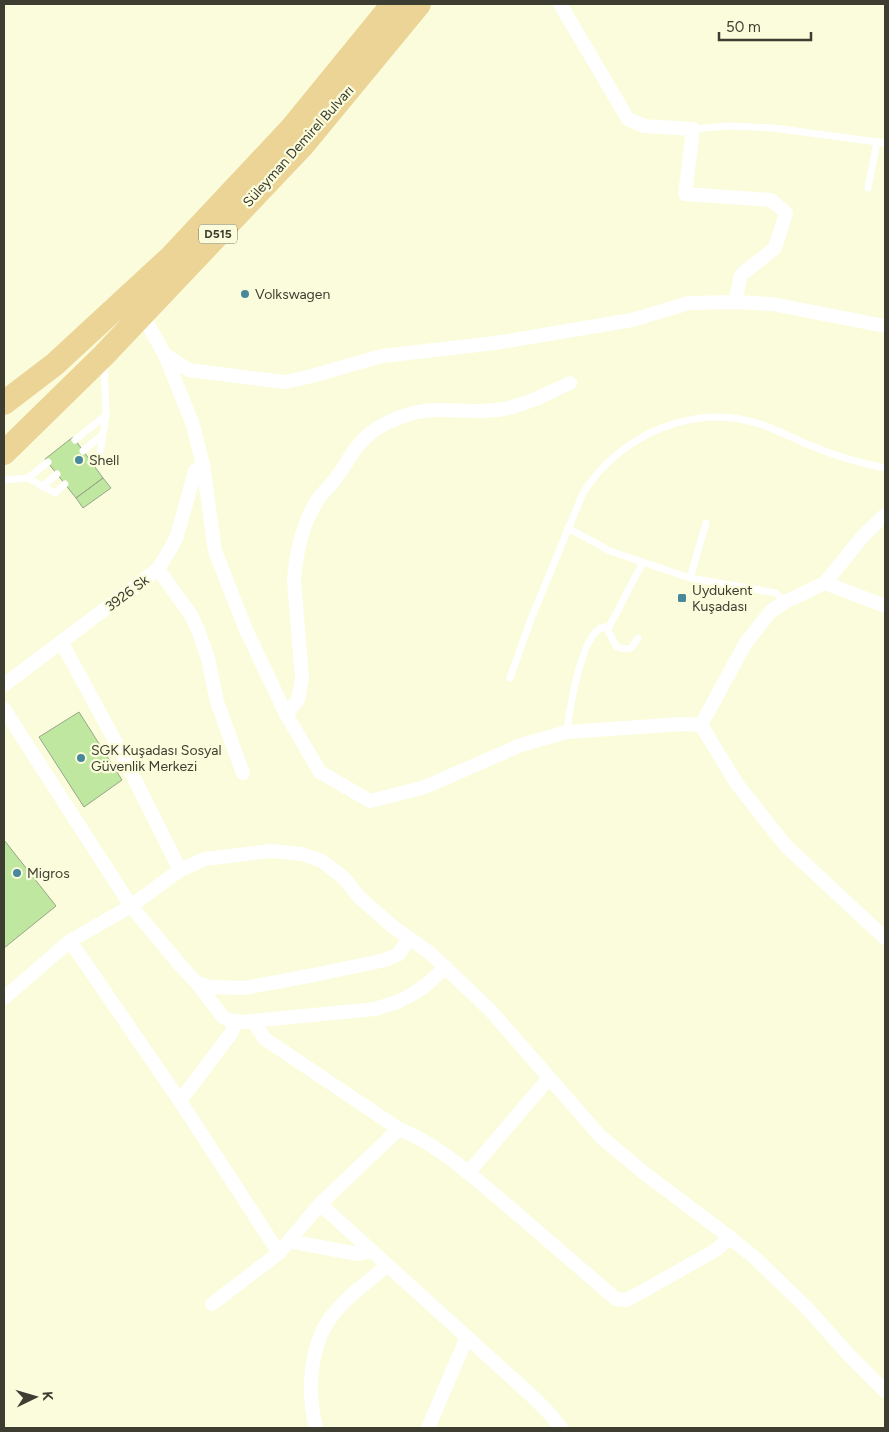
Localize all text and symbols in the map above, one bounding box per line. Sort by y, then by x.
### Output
scale bar [719,10,812,42]
text: 50 m [726,18,761,36]
street label: Süleyman Demirel Bulvarı [239,82,357,211]
road number: D515 [199,224,237,243]
place label: Volkswagen [255,286,330,303]
marker: Volkswagen [239,288,251,300]
place label: Shell [89,452,119,469]
marker: Shell [73,454,85,466]
street label: 3926 Sk [102,571,153,615]
place label: Uydukent Kuşadası [692,582,753,615]
marker: Uydukent Kuşadası [676,592,688,604]
place label: SGK Kuşadası Sosyal Güvenlik Merkezi [91,742,222,775]
marker: SGK Kuşadası Sosyal Güvenlik Merkezi [75,752,87,764]
place label: Migros [27,865,70,882]
marker: Migros [11,867,23,879]
north arrow [10,1372,60,1422]
text: K [39,1391,56,1402]

